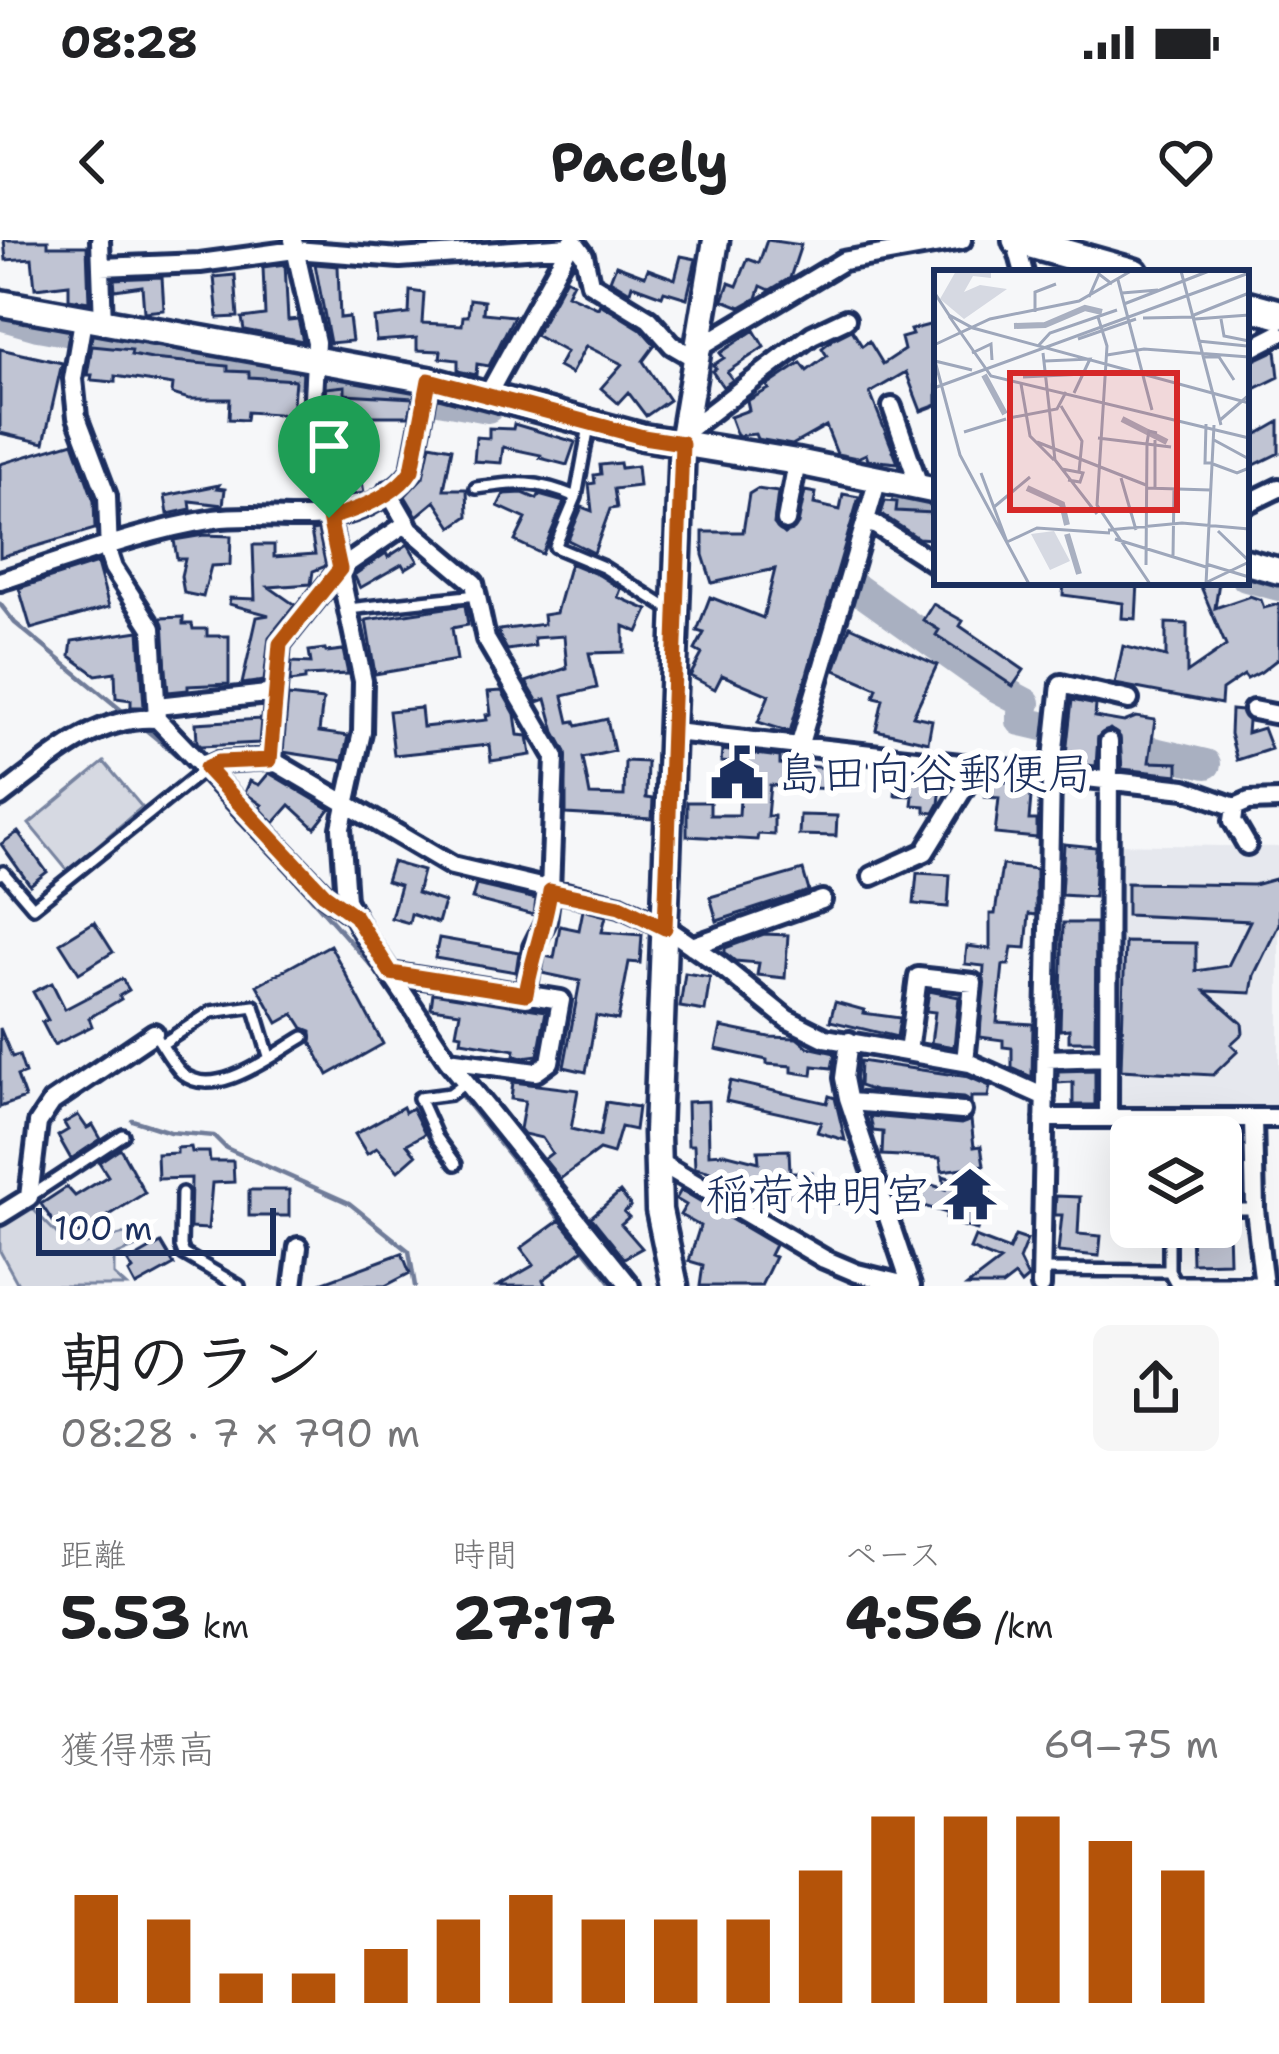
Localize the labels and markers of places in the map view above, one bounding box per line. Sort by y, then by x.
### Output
pin [278,395,380,518]
place label: 島田向谷郵便局 [777,743,1092,803]
public building icon: 島田向谷郵便局 [708,744,766,802]
place label: 稲荷神明宮 [705,1164,930,1224]
temple icon: 稲荷神明宮 [941,1165,999,1223]

